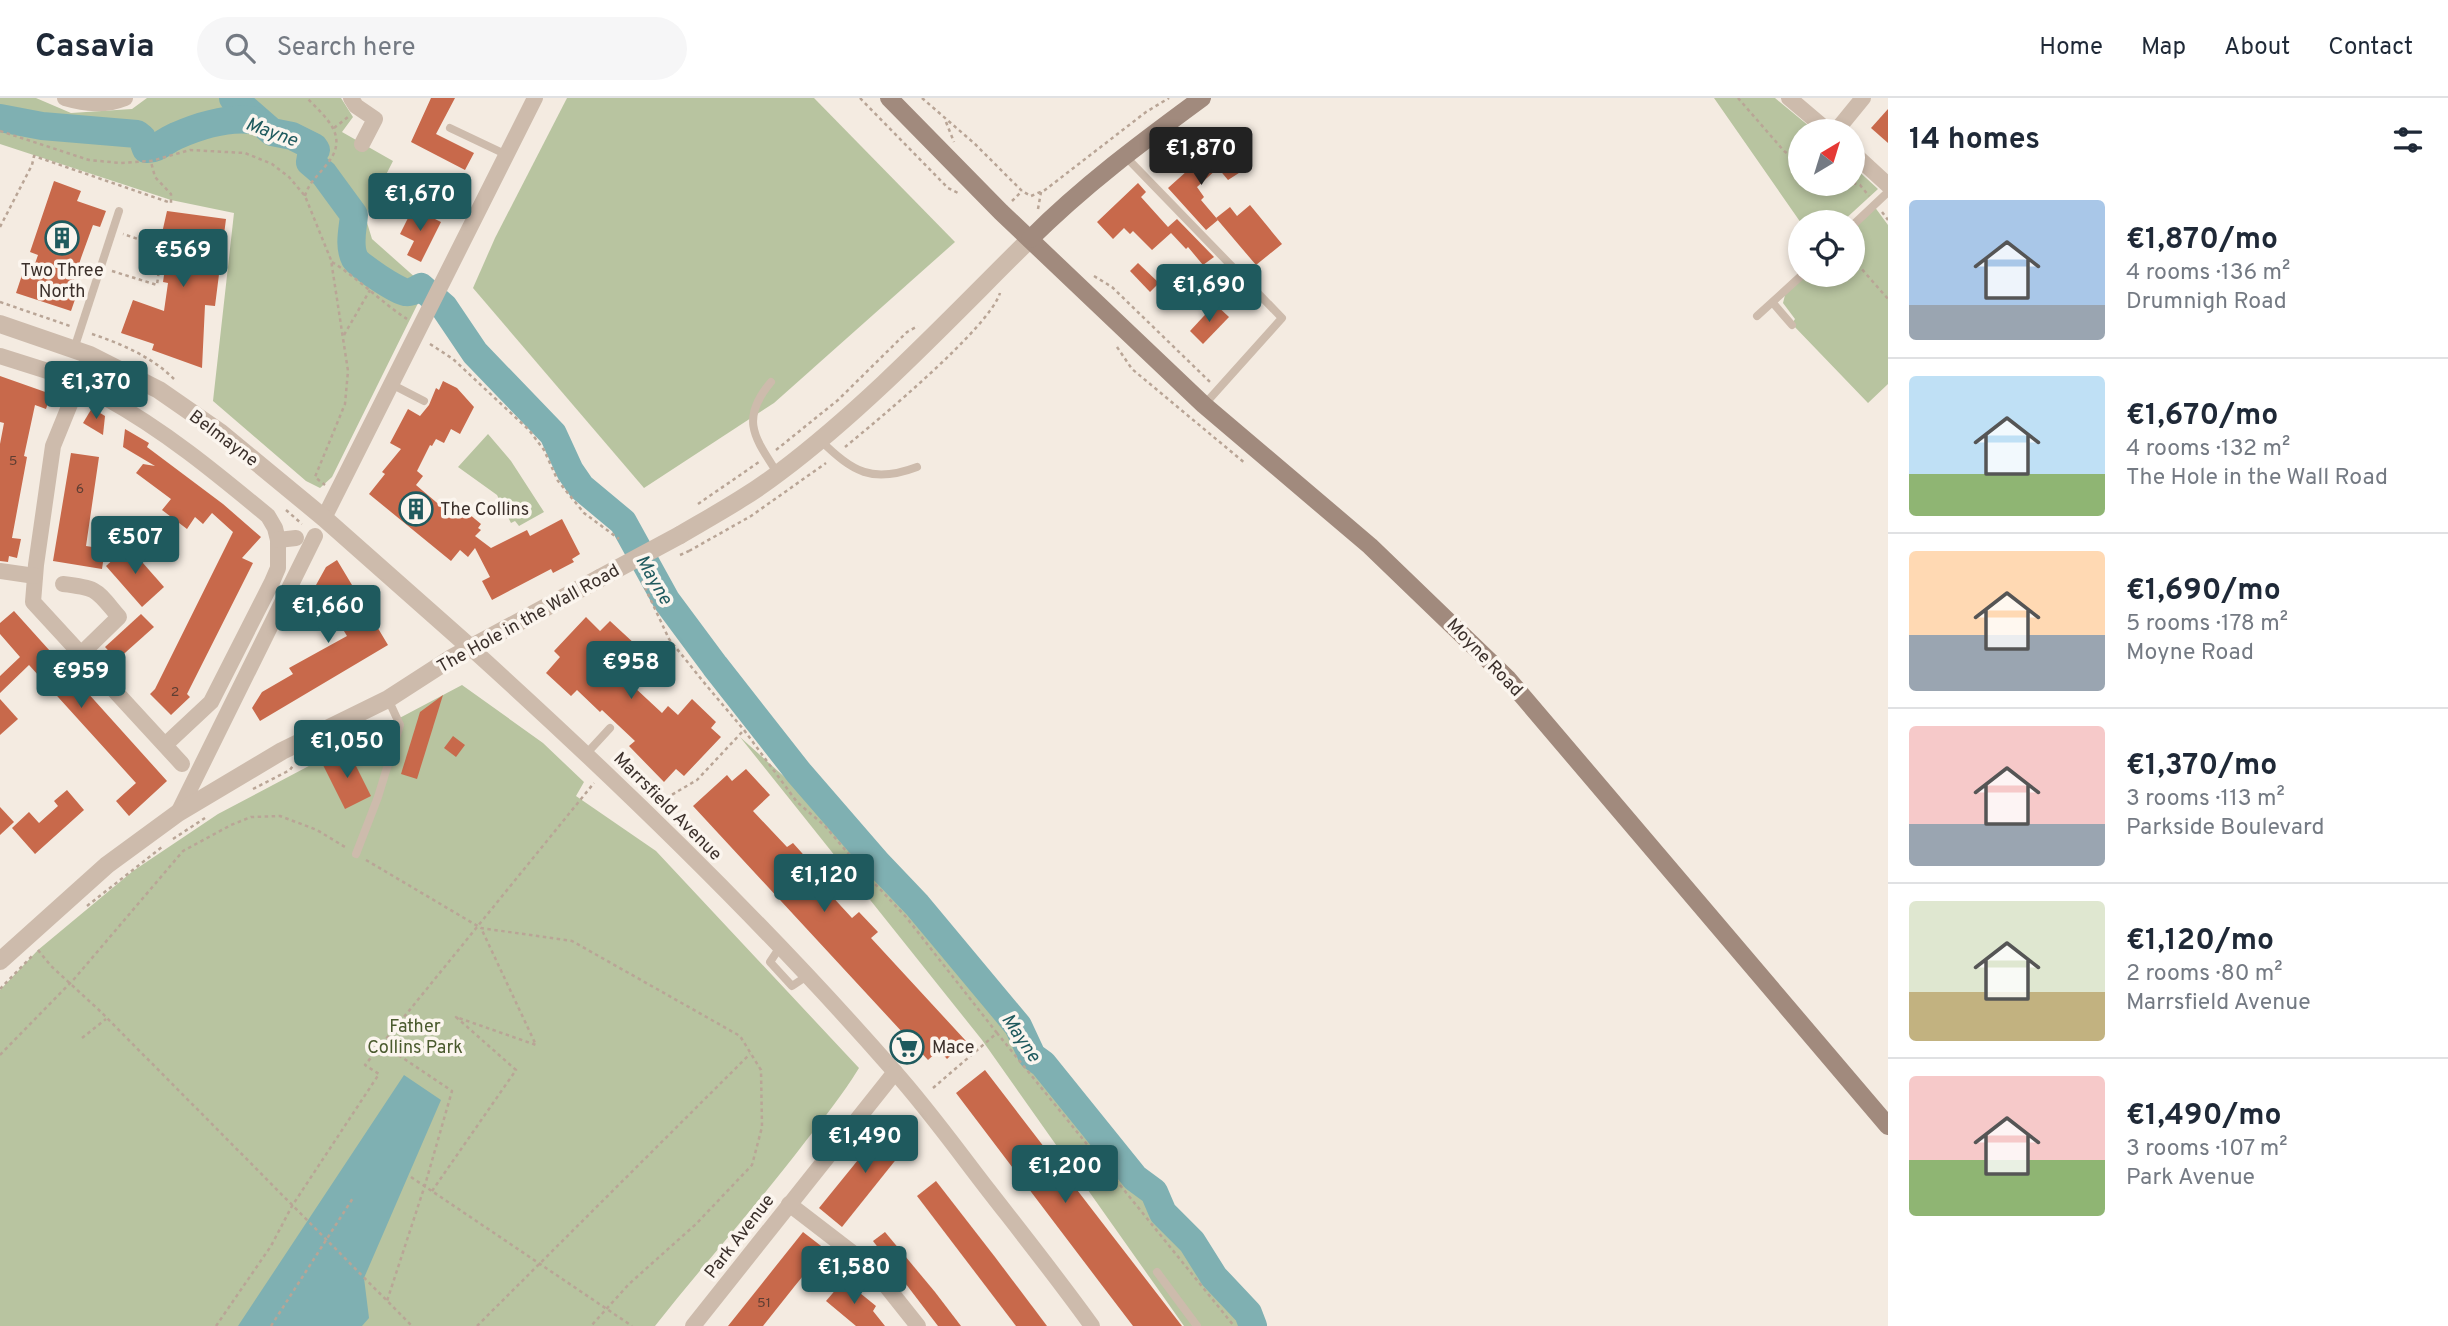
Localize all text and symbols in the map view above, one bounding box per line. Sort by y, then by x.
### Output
search box [197,17,687,80]
text: Casavia [35,27,155,69]
icon: search [221,29,259,67]
text: Search here [277,32,416,65]
text: Home [2039,33,2103,63]
text: Map [2141,33,2186,63]
text: About [2224,33,2290,63]
text: Contact [2328,33,2413,63]
water label: Mayne [242,112,301,153]
north arrow [1788,119,1866,196]
map controls [1788,119,1865,287]
icon: filters [2389,121,2427,159]
text: 14 homes [1909,122,2040,159]
pin: €1,870 [1144,127,1258,187]
text: €1,870 [1165,135,1237,164]
pin: €1,670 [363,174,477,233]
text: €1,670 [384,181,456,210]
button: locate [1788,210,1865,287]
building icon: Two Three North [43,219,81,257]
text: €1,870/mo [2126,222,2278,259]
icon: home [1965,228,2049,312]
pin: €569 [142,230,224,289]
text: €569 [155,237,211,266]
text: 4 rooms · 136 m² [2126,259,2290,288]
place label: Two Three North [20,260,104,304]
pin: €1,690 [1152,264,1266,324]
text: €1,690 [1172,272,1246,301]
text: Drumnigh Road [2126,288,2287,317]
pin: €1,370 [39,362,153,421]
text: €1,370 [61,369,131,398]
text: €1,670/mo [2126,398,2278,435]
icon: home [1965,404,2049,488]
street label: Belmayne [184,406,262,473]
text: 4 rooms · 132 m² [2126,435,2290,464]
house number: 5 [9,453,17,470]
text: The Hole in the Wall Road [2126,464,2388,493]
house number: 6 [76,481,84,498]
building icon: The Collins [397,490,435,528]
place label: The Collins [440,499,529,522]
pin: €507 [94,517,176,576]
text: €507 [107,524,163,553]
water label: Mayne [630,551,677,609]
street label: The Hole in the Wall Road [434,560,624,679]
text: €1,690/mo [2126,573,2281,610]
icon: home [1965,579,2049,663]
pin: €1,660 [271,586,385,645]
text: €1,660 [291,593,365,622]
text: 5 rooms · 178 m² [2126,610,2288,639]
street label: Moyne Road [1441,614,1527,702]
text: Moyne Road [2126,639,2254,668]
pin: €958 [590,642,672,701]
text: €958 [602,649,660,678]
pin: €959 [40,650,122,710]
text: €959 [53,658,109,687]
house number: 2 [171,684,179,701]
pin: €1,050 [290,720,404,780]
text: €1,050 [310,728,384,757]
street label: Marrsfield Avenue [608,748,726,866]
text: €1,370/mo [2126,748,2277,785]
icon: home [1965,754,2049,838]
text: 3 rooms · 113 m² [2126,785,2285,814]
text: Parkside Boulevard [2126,814,2324,843]
pin: €1,120 [767,854,881,914]
text: €1,120 [790,862,858,891]
text: €1,120/mo [2126,923,2274,960]
icon: home [1965,929,2049,1013]
text: 2 rooms · 80 m² [2126,960,2283,989]
text: Marrsfield Avenue [2126,989,2311,1018]
water label: Mayne [995,1009,1045,1067]
park label: Father Collins Park [367,1016,463,1060]
supermarket icon: Mace [888,1028,926,1066]
place label: Mace [932,1037,975,1060]
text: €1,490/mo [2126,1098,2282,1135]
icon: home [1965,1104,2049,1188]
pin: €1,490 [808,1116,922,1175]
text: €1,490 [828,1123,902,1152]
text: 3 rooms · 107 m² [2126,1135,2288,1164]
pin: €1,200 [1008,1146,1122,1205]
text: €1,200 [1028,1153,1102,1182]
text: Park Avenue [2126,1164,2255,1193]
street label: Park Avenue [700,1190,780,1284]
pin: €1,580 [797,1246,911,1306]
text: €1,580 [817,1254,891,1283]
house number: 51 [757,1295,771,1312]

